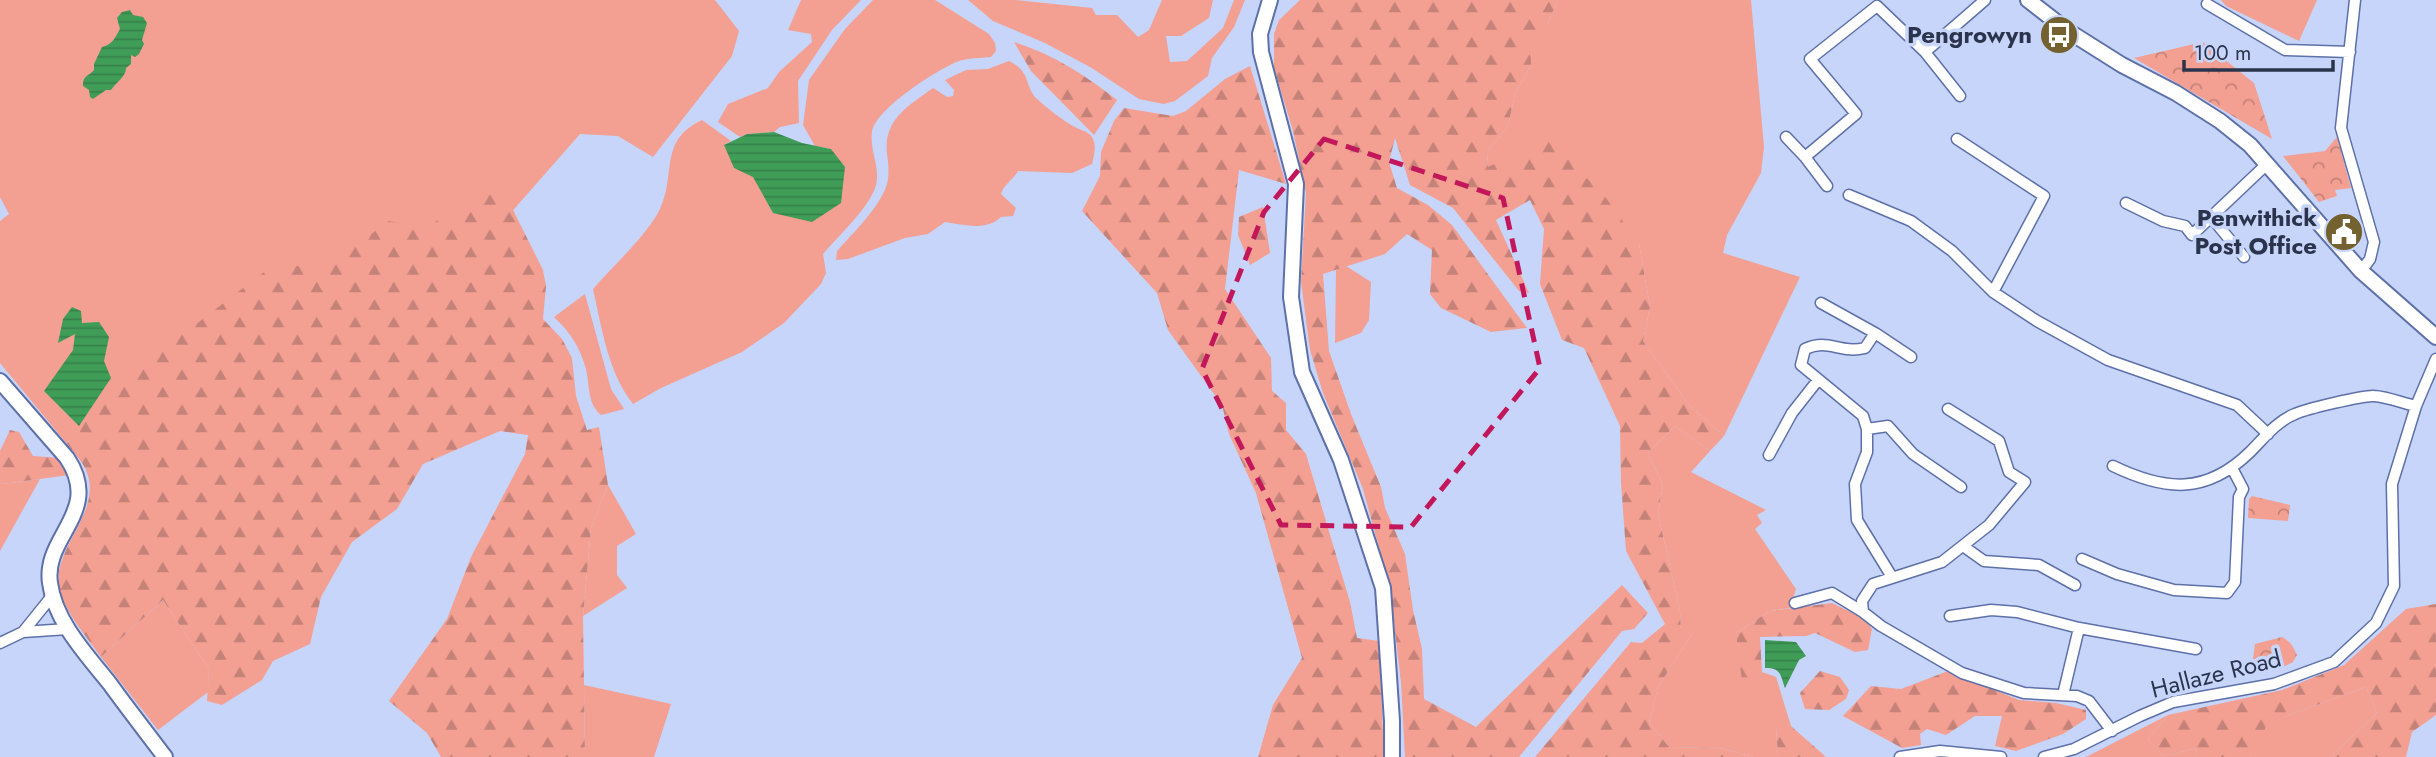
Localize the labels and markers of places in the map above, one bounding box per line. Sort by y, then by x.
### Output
bus stop icon: Pengrowyn [2038,14,2080,56]
place label: Pengrowyn [1907,17,2032,52]
place label: Penwithick Post Office [2194,200,2317,263]
public building icon: Penwithick Post Office [2323,211,2365,253]

